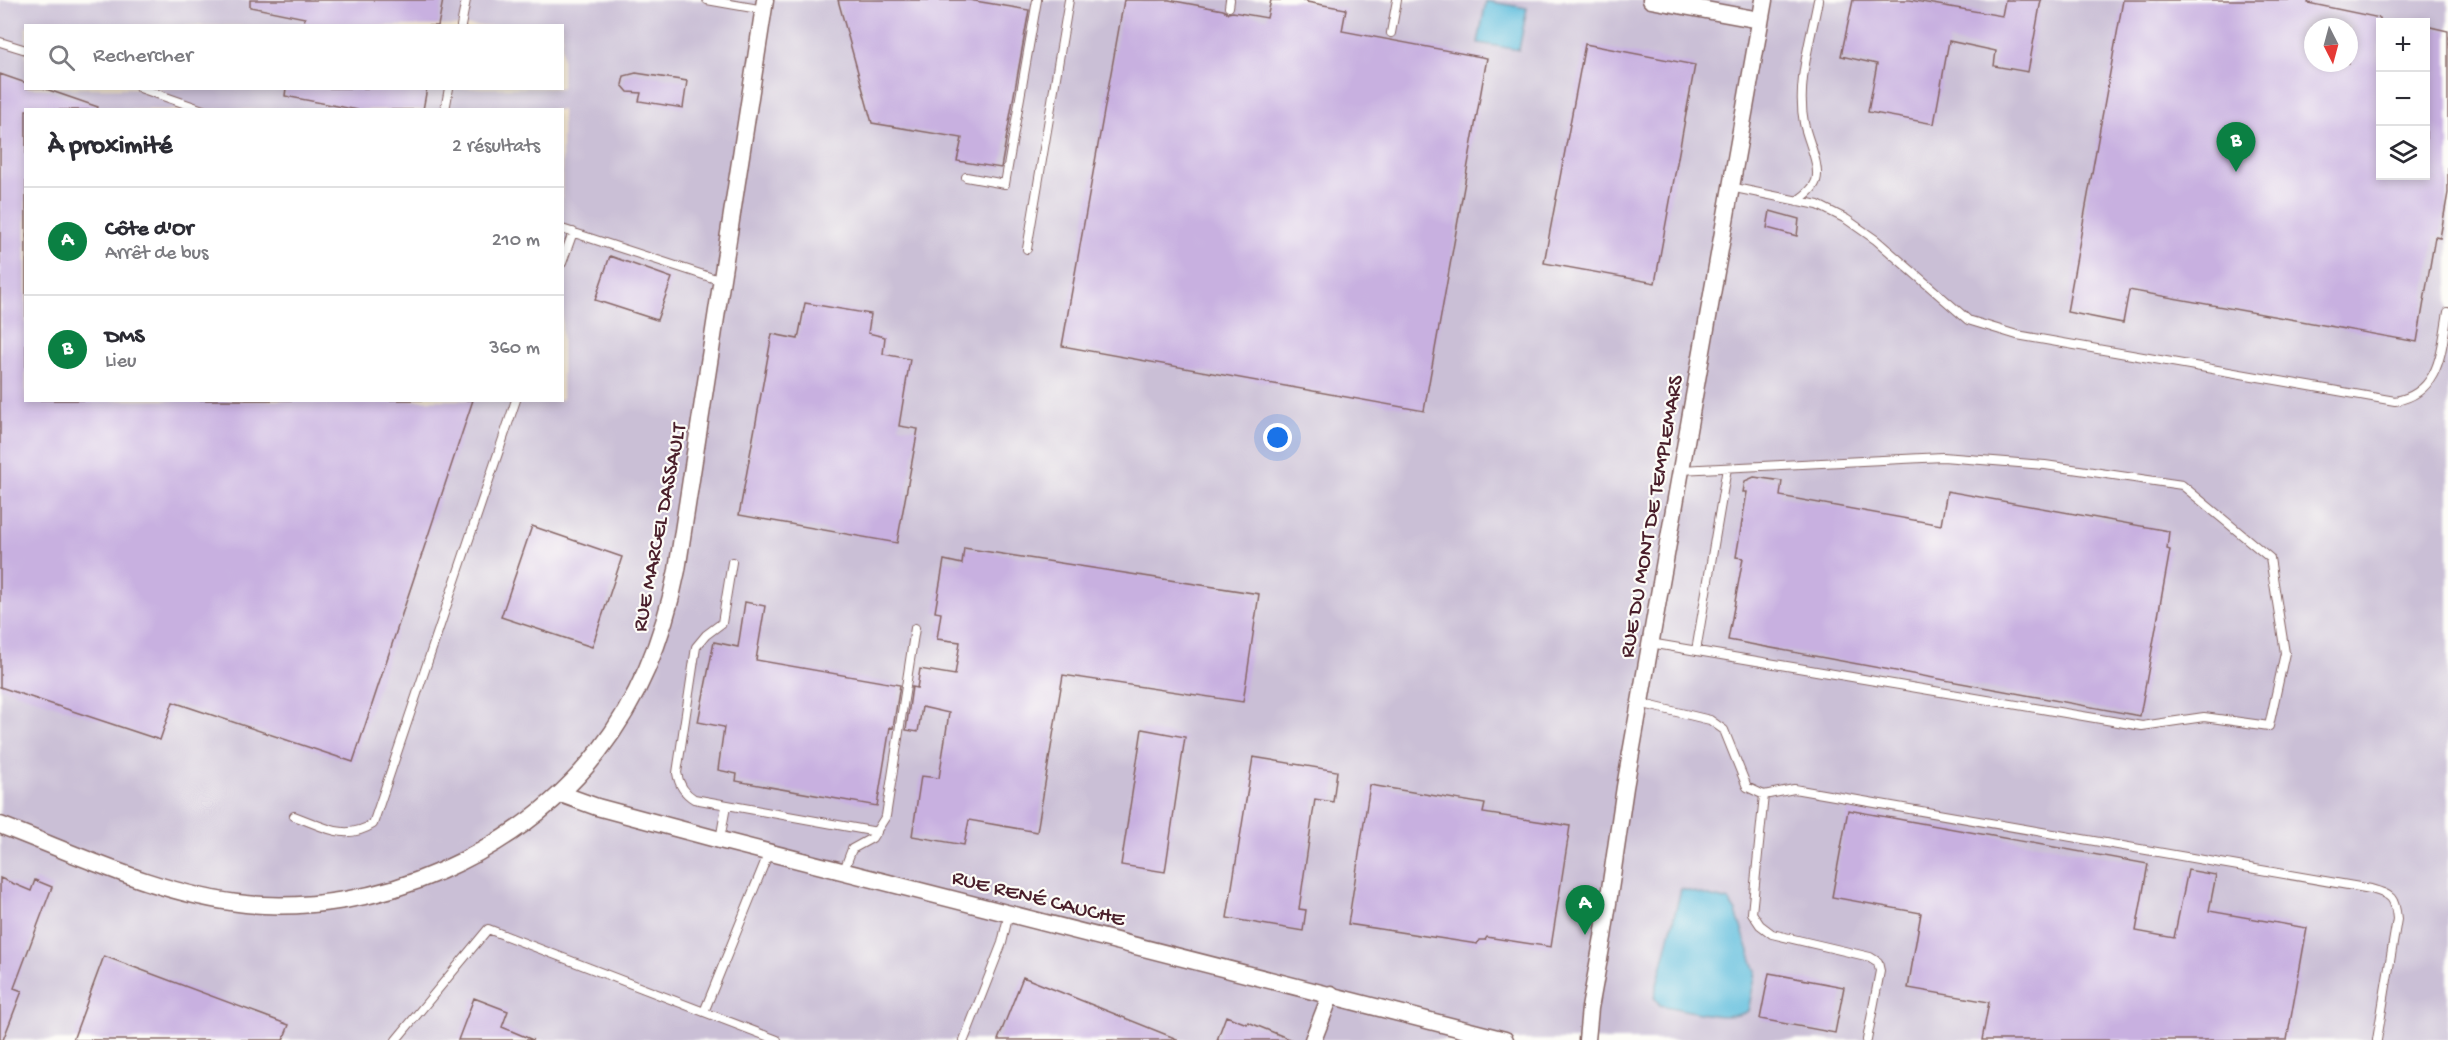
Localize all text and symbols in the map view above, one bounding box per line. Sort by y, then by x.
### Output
north arrow [2304,18,2358,72]
map controls [2376,18,2430,180]
button: + [2376,18,2430,72]
search box [24,24,564,90]
icon: search [45,41,78,74]
text: Rechercher [93,44,193,70]
button: − [2376,72,2430,126]
pin: B [2216,122,2256,172]
button: layers [2376,126,2430,180]
text: À proximité [48,132,172,163]
text: 2 résultats [452,136,540,159]
text: Côte d'Or [105,217,193,243]
text: A [62,230,73,253]
text: 210 m [492,230,540,253]
text: Arrêt de bus [105,243,208,266]
text: DMS [105,325,145,351]
text: B [62,338,73,361]
text: 360 m [489,338,540,361]
text: Lieu [105,351,136,374]
street label: RUE DU MONT DE TEMPLEMARS [1615,373,1691,660]
street label: RUE MARCEL DASSAULT [628,420,694,634]
your location [1263,423,1292,452]
street label: RUE RENÉ CAUCHE [949,866,1129,934]
pin: A [1566,886,1604,935]

